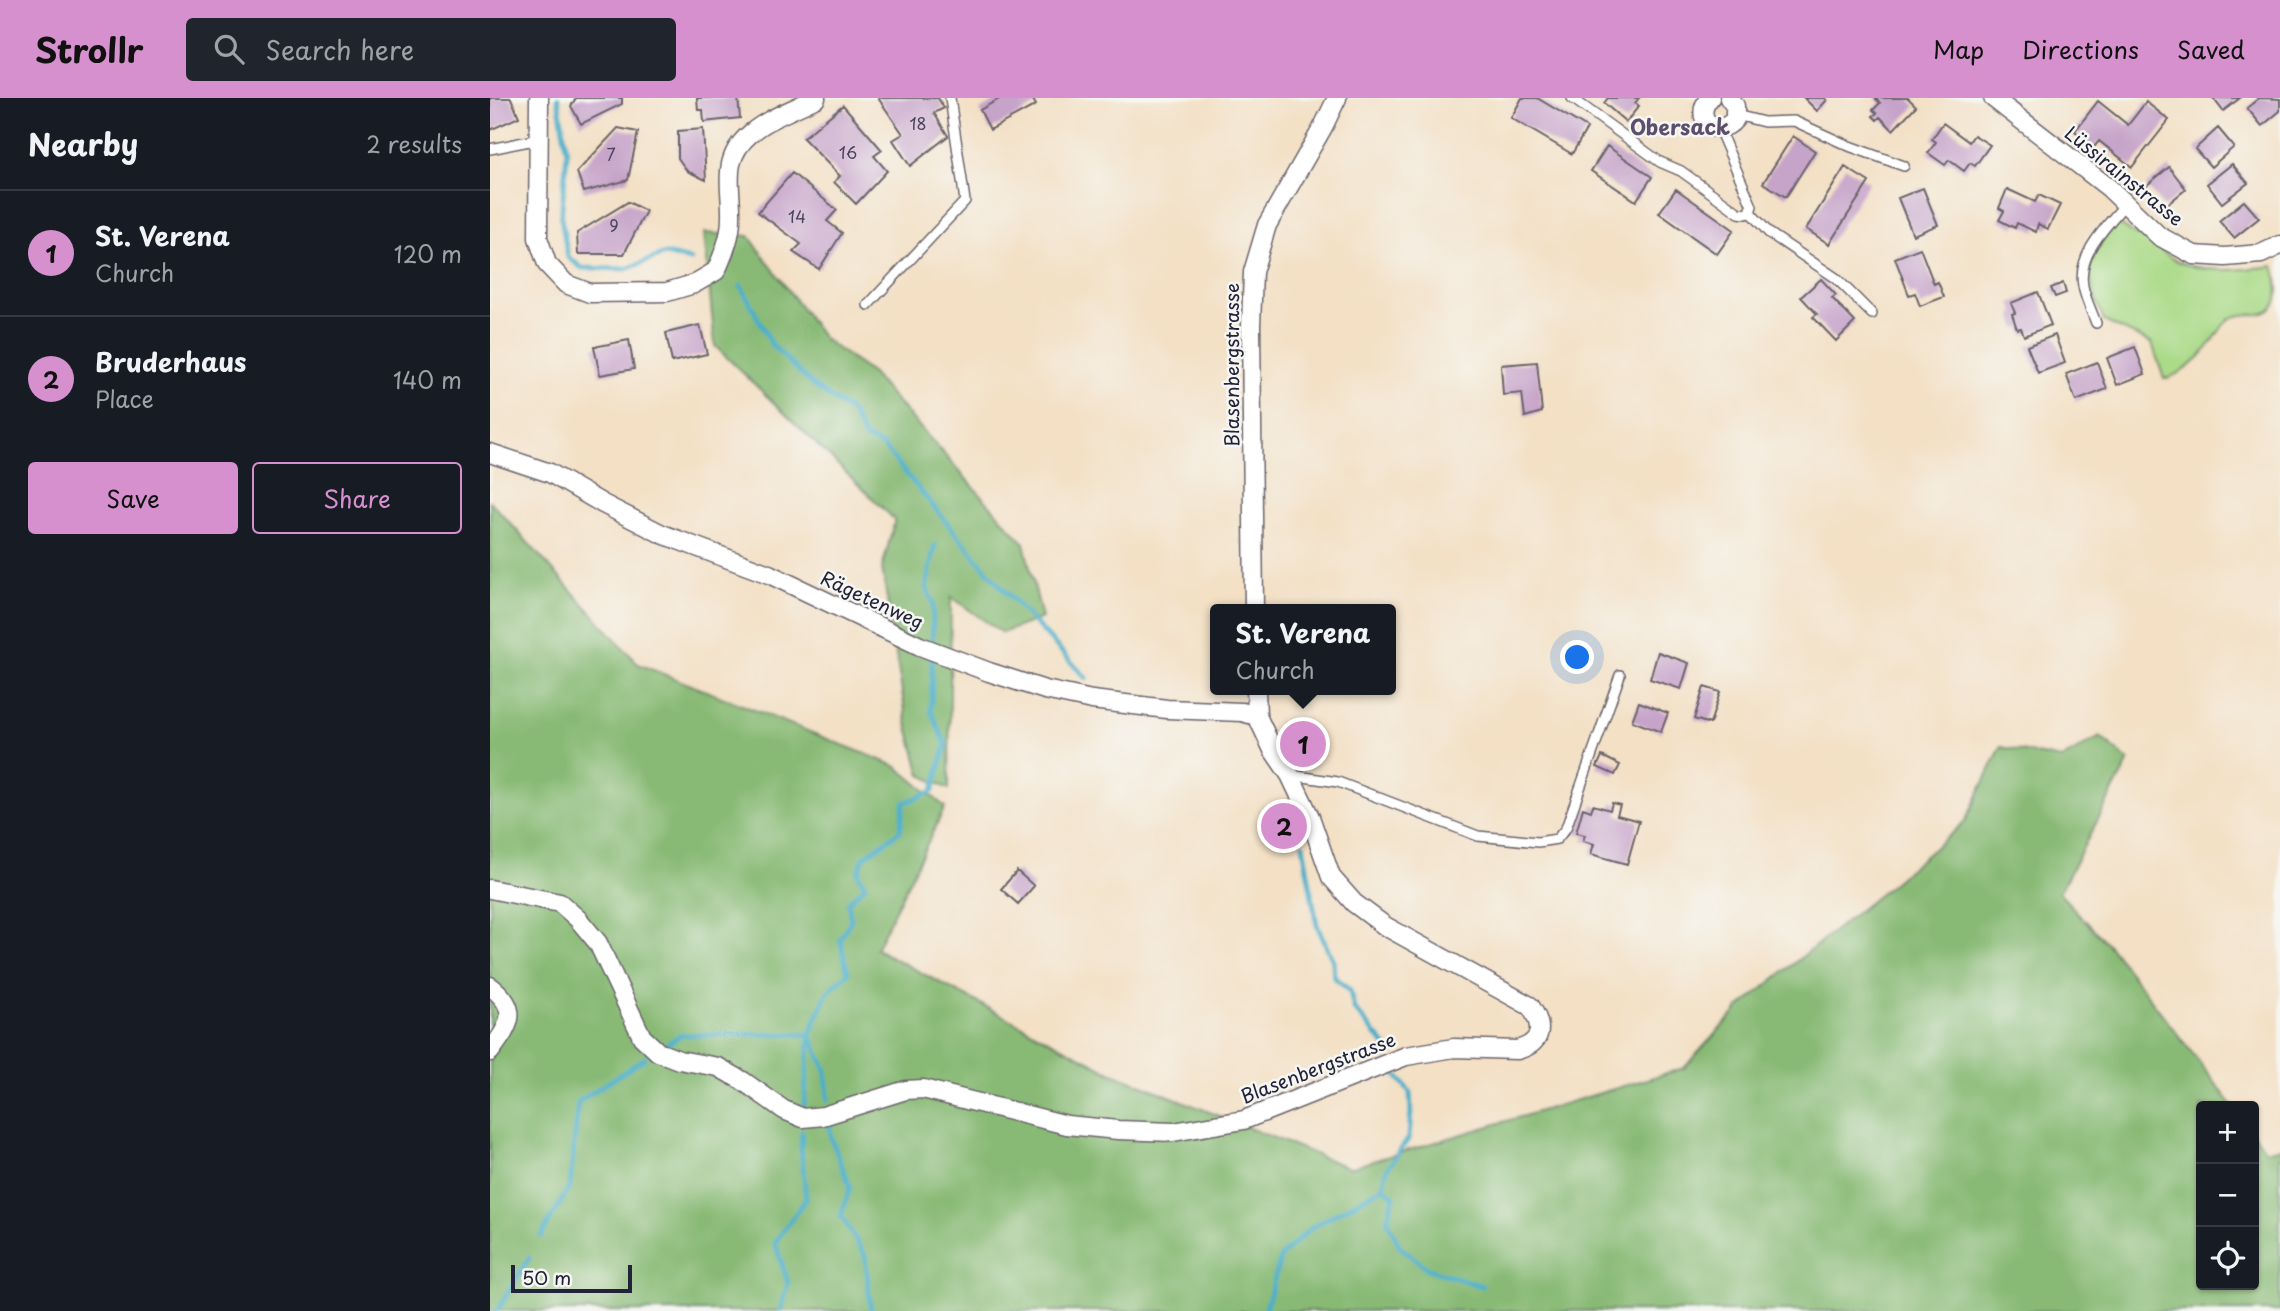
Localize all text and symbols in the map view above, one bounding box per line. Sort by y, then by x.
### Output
search box [186,18,676,81]
text: Strollr [35,24,144,74]
icon: search [210,30,248,68]
text: Search here [266,30,414,69]
text: Map [1933,31,1984,67]
text: Directions [2022,31,2139,67]
text: Saved [2177,31,2245,67]
district label: Obersack [1630,110,1730,142]
house number: 18 [909,111,927,135]
street label: Lüssirainstrasse [2059,119,2190,232]
text: Nearby [28,121,138,166]
text: 2 results [366,126,462,161]
house number: 16 [839,140,857,164]
house number: 7 [606,142,616,166]
house number: 14 [788,204,806,228]
house number: 9 [609,213,619,237]
text: St. Verena [95,216,230,255]
text: 1 [46,236,57,271]
text: 120 m [394,236,462,271]
text: Church [95,255,174,290]
street label: Blasenbergstrasse [1217,283,1245,447]
text: Bruderhaus [95,342,247,381]
text: 2 [43,362,59,397]
text: 140 m [393,362,462,397]
text: Place [95,381,154,416]
button: Save [28,462,238,534]
button: Share [252,462,462,534]
street label: Rägetenweg [816,563,929,635]
popup [1210,604,1396,695]
text: St. Verena [1236,613,1370,652]
your location [1560,640,1594,674]
text: Church [1236,652,1315,687]
pin: 1 [1280,718,1326,770]
pin: 2 [1261,800,1307,852]
street label: Blasenbergstrasse [1236,1025,1399,1110]
map controls [2196,1101,2259,1290]
button: + [2196,1101,2259,1164]
button: − [2196,1164,2259,1227]
button: locate [2196,1227,2259,1290]
scale bar [511,1262,632,1294]
text: 50 m [522,1263,571,1291]

